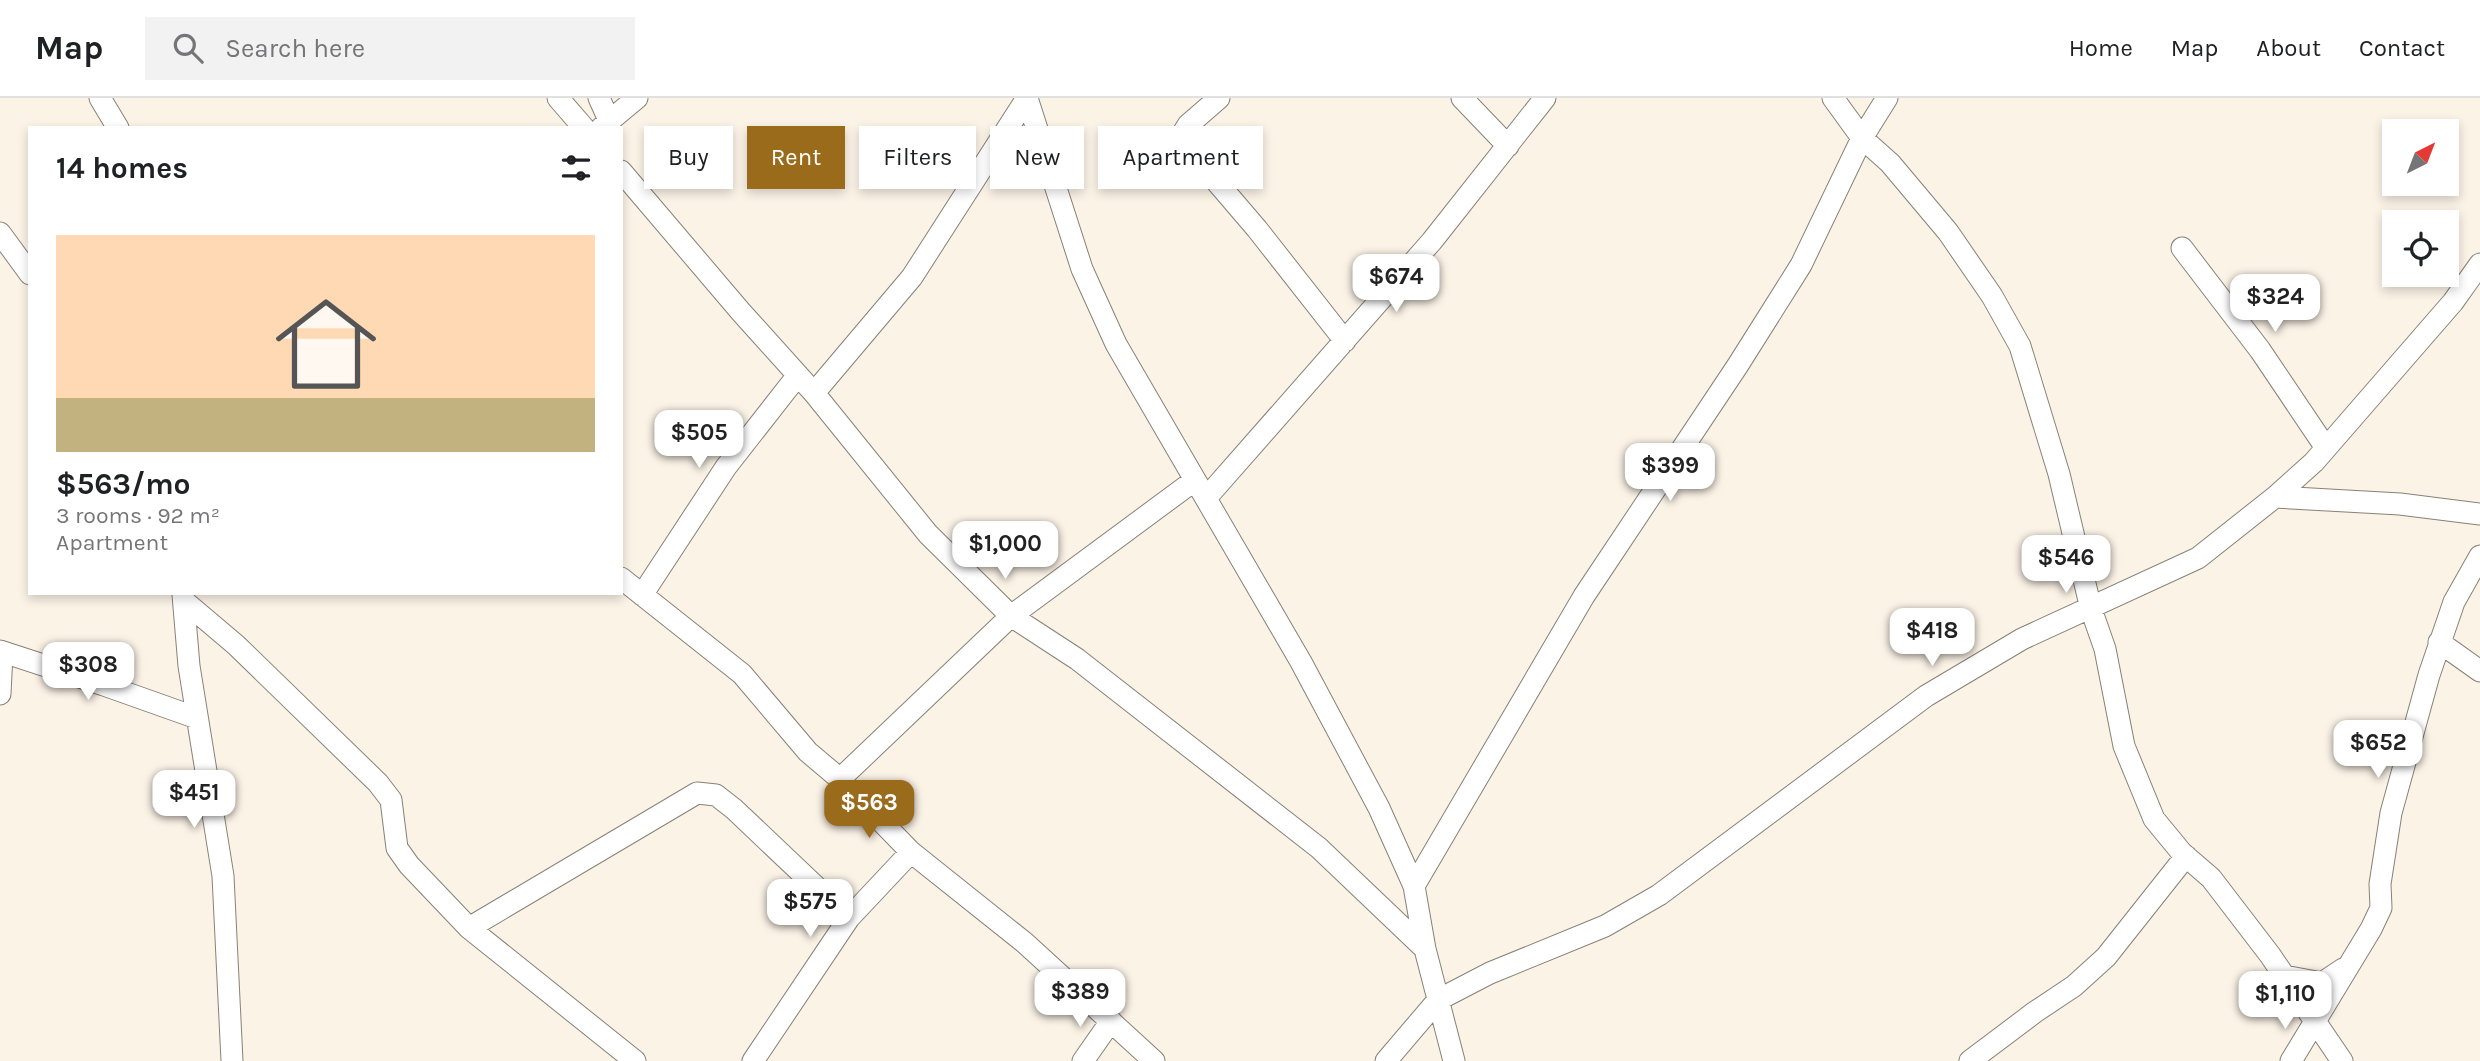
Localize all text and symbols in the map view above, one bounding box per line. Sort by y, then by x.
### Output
search box [145,17,635,80]
text: Map [35,29,103,67]
icon: search [169,29,207,67]
text: Search here [225,33,365,64]
text: Home [2069,34,2133,62]
text: Map [2171,34,2218,62]
text: About [2256,34,2321,62]
text: Contact [2359,34,2445,62]
north arrow [2382,119,2459,196]
map controls [2382,119,2459,287]
chip: Buy [644,126,733,189]
chip: Rent [747,126,845,189]
chip: Filters [859,126,976,189]
chip: New [990,126,1084,189]
chip: Apartment [1098,126,1263,189]
icon: filters [557,149,595,187]
text: 14 homes [56,150,188,186]
button: locate [2382,210,2459,287]
pin: $674 [1355,254,1437,314]
text: $674 [1369,263,1423,290]
pin: $324 [2234,274,2316,334]
icon: home [263,281,389,407]
text: $324 [2246,283,2304,310]
pin: $505 [658,410,740,470]
text: $505 [670,419,728,446]
pin: $399 [1629,444,1711,503]
text: $399 [1641,452,1699,479]
text: $563/mo [56,466,191,502]
text: 3 rooms · 92 m² [56,502,220,529]
pin: $1,000 [948,522,1062,581]
text: Apartment [56,529,168,556]
text: $1,000 [968,530,1042,557]
pin: $546 [2025,536,2107,595]
text: $546 [2038,544,2094,571]
pin: $418 [1891,608,1973,668]
text: $418 [1906,617,1958,644]
pin: $308 [47,642,129,702]
text: $308 [58,651,118,678]
pin: $652 [2337,720,2419,780]
text: $652 [2349,729,2407,756]
pin: $451 [153,770,235,830]
text: $451 [168,779,220,806]
pin: $563 [828,780,910,840]
text: $563 [840,789,898,816]
pin: $575 [769,880,851,939]
text: $575 [783,888,837,915]
pin: $389 [1039,970,1121,1029]
pin: $1,110 [2228,972,2342,1031]
text: $389 [1050,978,1110,1005]
text: $1,110 [2255,980,2315,1007]

